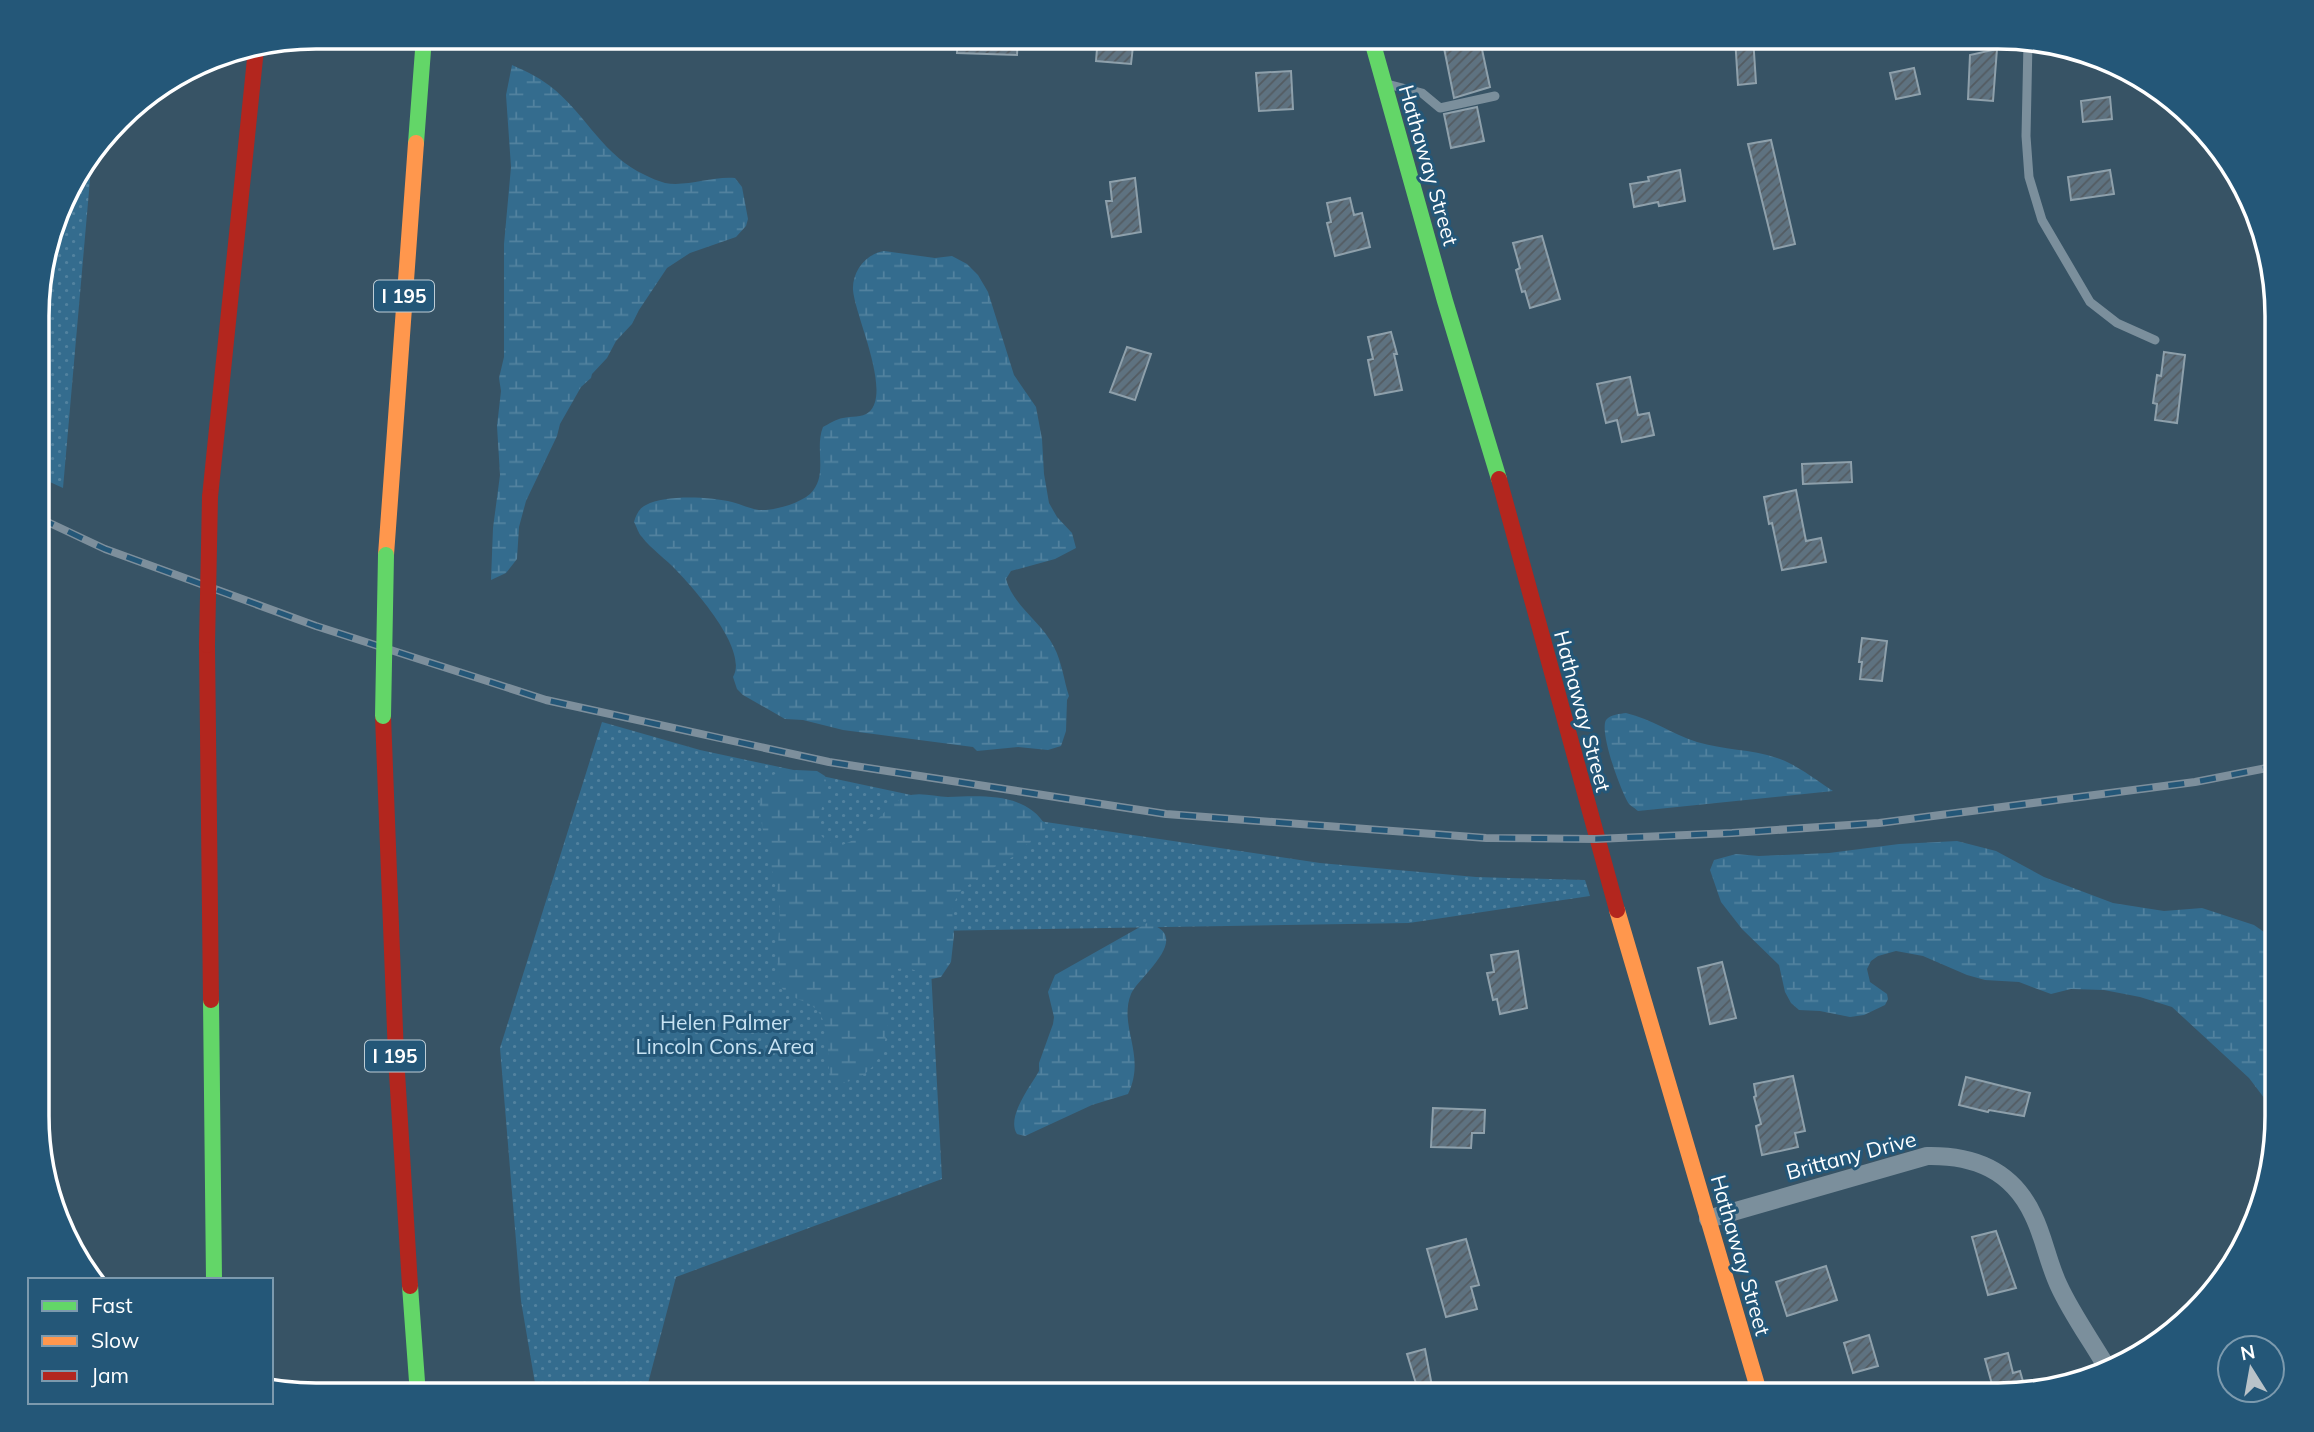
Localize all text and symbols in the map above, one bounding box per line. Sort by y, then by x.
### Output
street label: Hathaway Street [1394,82,1464,248]
road number: I 195 [374,280,434,312]
street label: Hathaway Street [1549,627,1617,795]
park label: Helen Palmer Lincoln Cons. Area [635,1009,815,1059]
road number: I 195 [365,1040,425,1072]
street label: Brittany Drive [1783,1125,1919,1185]
street label: Hathaway Street [1706,1172,1776,1338]
legend [28,1278,273,1404]
text: Fast [91,1292,133,1318]
text: Slow [91,1327,139,1353]
north arrow [2216,1334,2286,1404]
text: N [2238,1339,2257,1365]
text: Jam [91,1362,129,1388]

